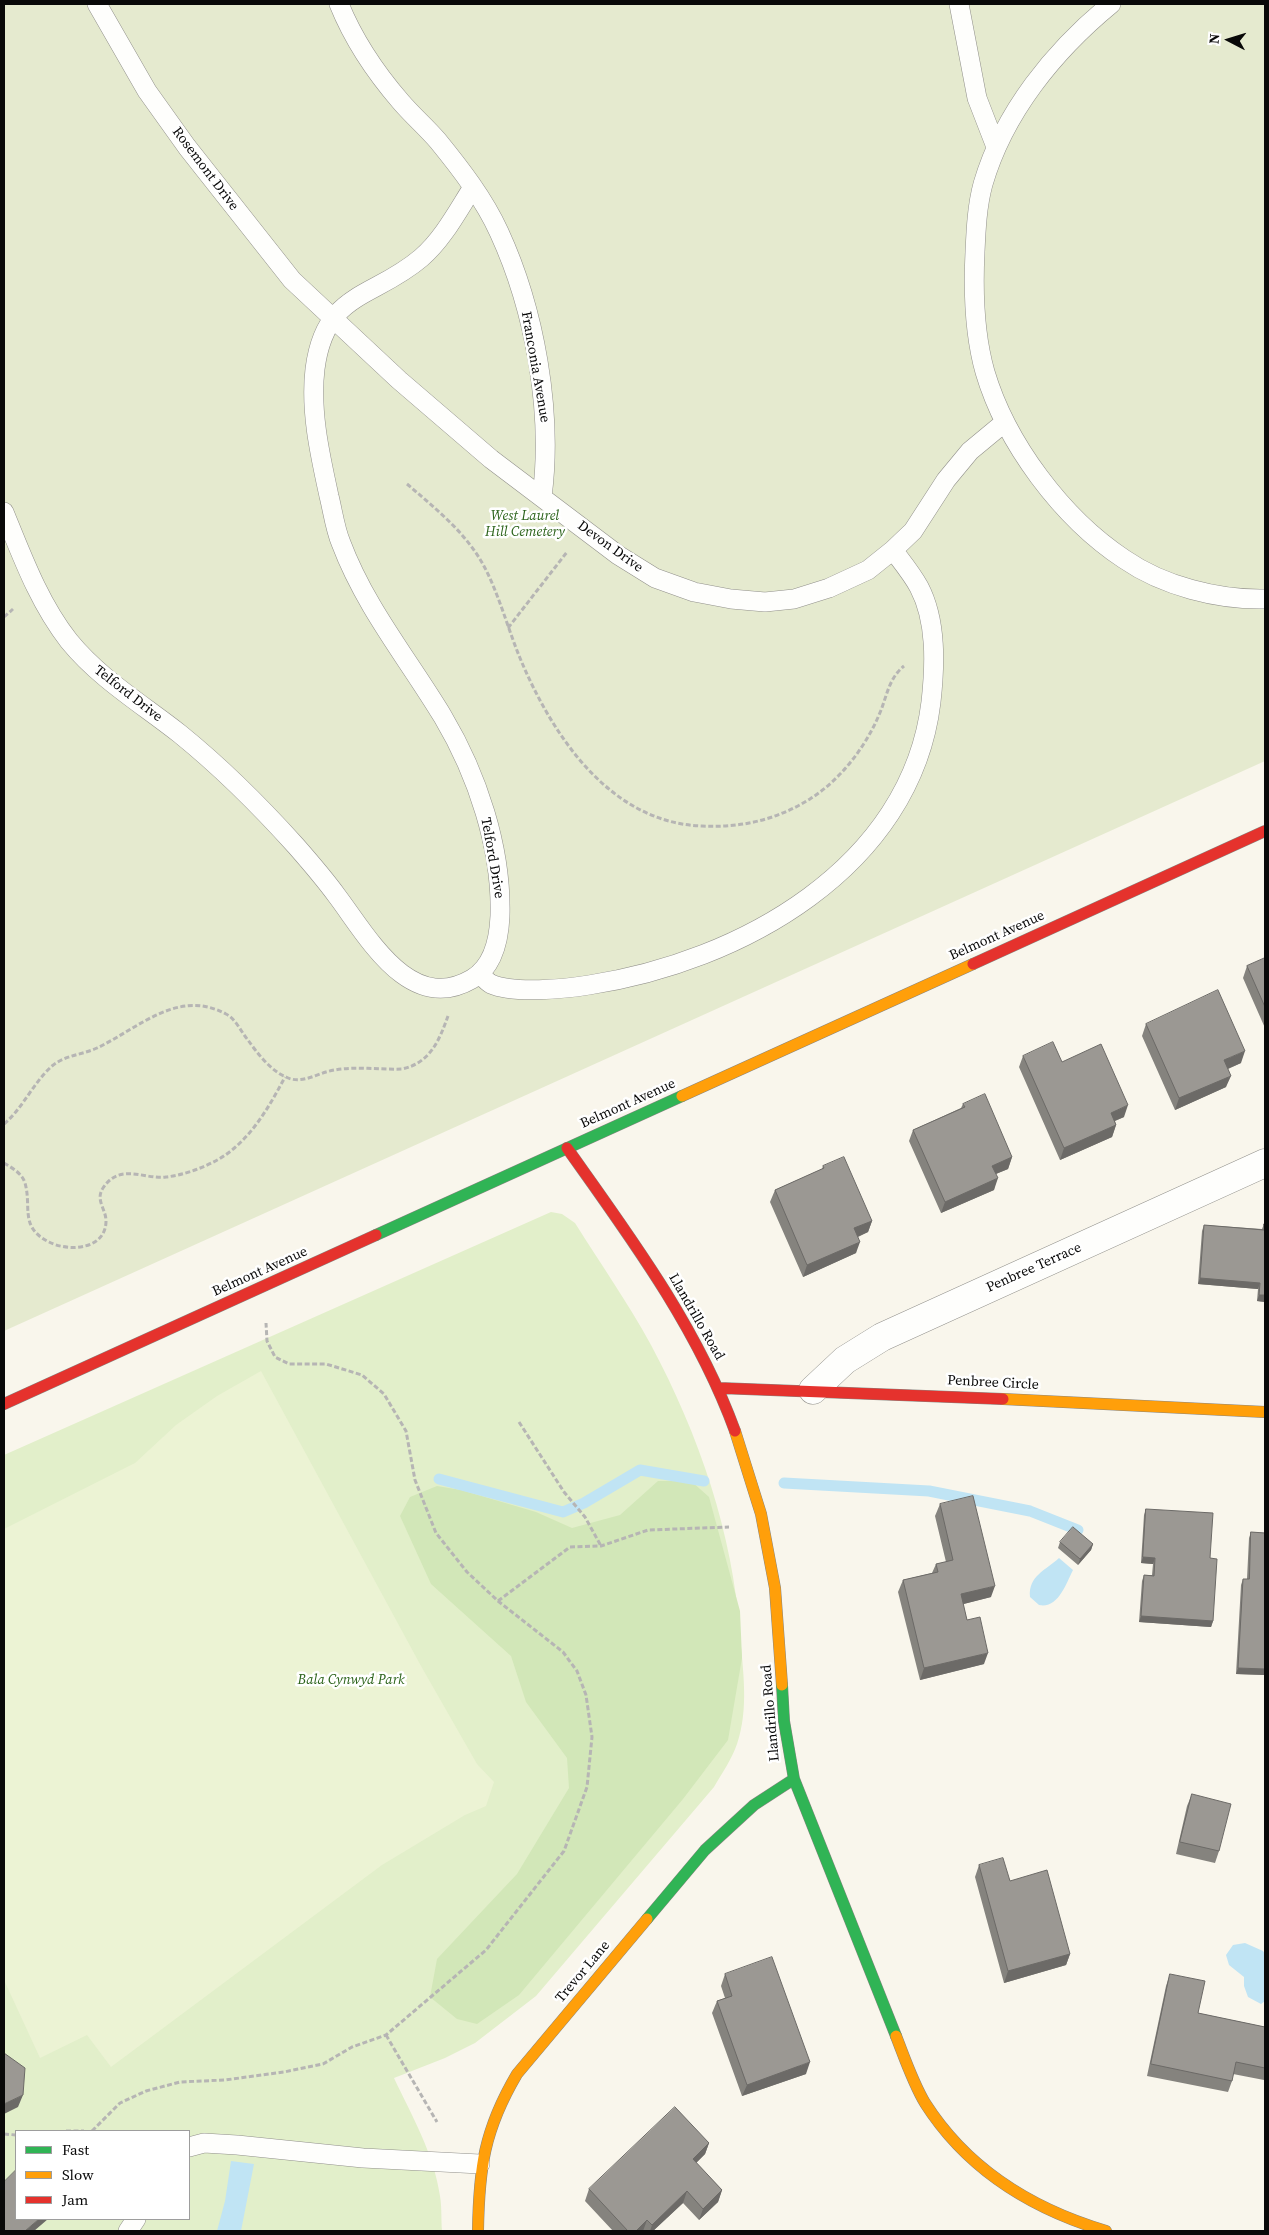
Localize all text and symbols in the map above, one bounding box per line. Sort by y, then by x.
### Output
north arrow [1204,15,1254,65]
text: N [1204,33,1224,45]
street label: Rosemont Drive [168,124,242,214]
street label: Franconia Avenue [517,310,553,424]
park label: West Laurel Hill Cemetery [485,508,565,540]
street label: Devon Drive [574,518,646,576]
street label: Telford Drive [91,662,165,726]
street label: Telford Drive [477,816,507,900]
street label: Belmont Avenue [947,907,1047,965]
street label: Belmont Avenue [578,1075,678,1133]
street label: Penbree Terrace [984,1240,1084,1296]
street label: Belmont Avenue [210,1243,310,1301]
street label: Llandrillo Road [664,1271,728,1363]
street label: Penbree Circle [947,1372,1039,1394]
street label: Llandrillo Road [758,1664,784,1762]
park label: Bala Cynwyd Park [297,1672,405,1688]
street label: Trevor Lane [552,1938,614,2006]
legend [15,2130,190,2220]
text: Fast [62,2139,89,2160]
text: Slow [62,2164,94,2185]
text: Jam [62,2189,88,2210]

